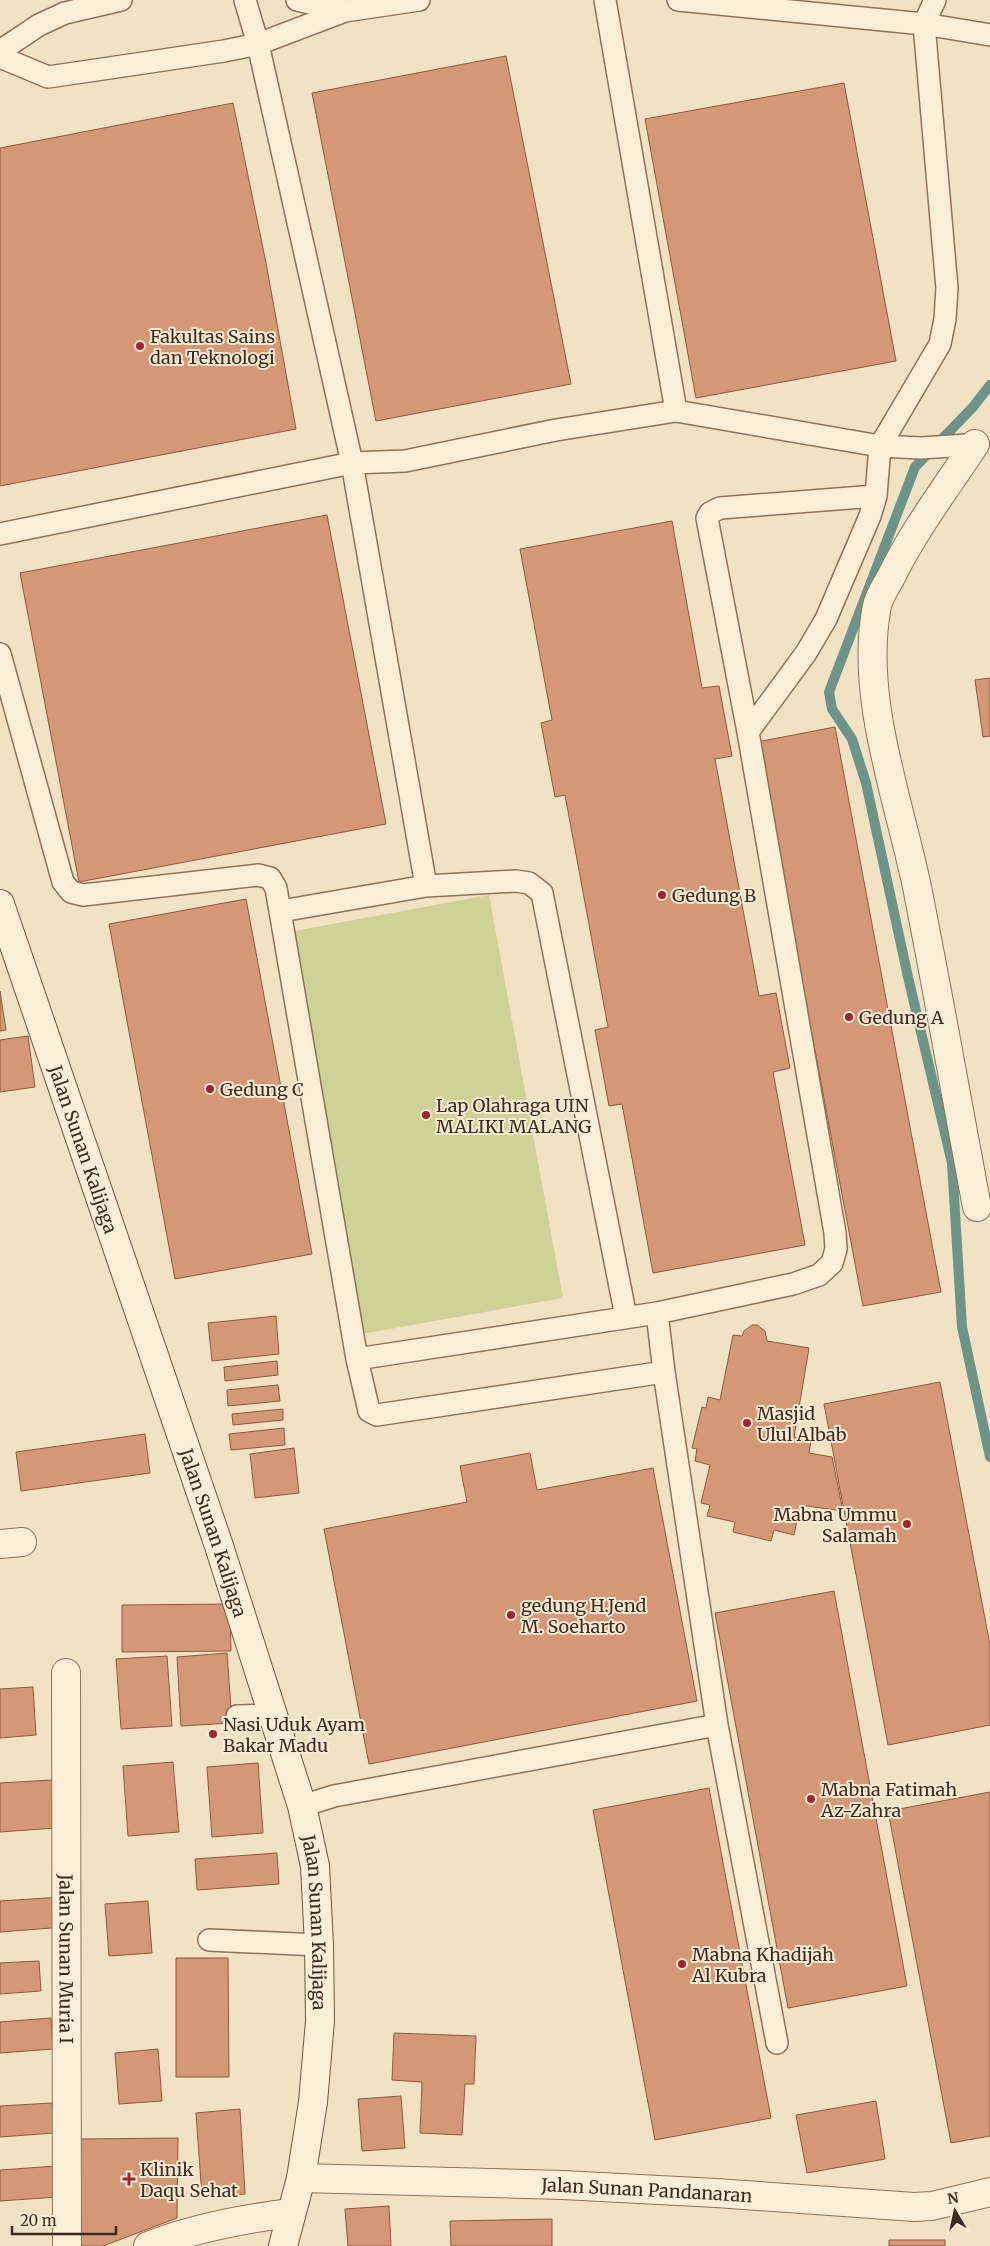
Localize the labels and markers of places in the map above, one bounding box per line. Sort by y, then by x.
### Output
place label: Fakultas Sains dan Teknologi [150,325,275,369]
marker: Fakultas Sains dan Teknologi [134,340,146,352]
place label: Gedung B [672,884,756,907]
marker: Gedung B [656,889,668,901]
place label: Gedung A [859,1006,944,1029]
marker: Gedung A [843,1011,855,1023]
place label: Gedung C [220,1078,304,1101]
marker: Gedung C [204,1083,216,1095]
place label: Lap Olahraga UIN MALIKI MALANG [436,1094,591,1138]
marker: Lap Olahraga UIN MALIKI MALANG [420,1109,432,1121]
place label: Masjid Ulul Albab [757,1402,847,1446]
marker: Masjid Ulul Albab [741,1417,753,1429]
place label: Mabna Ummu Salamah [773,1503,897,1547]
marker: Mabna Ummu Salamah [901,1518,913,1530]
place label: gedung H.Jend M. Soeharto [521,1594,647,1638]
marker: gedung H.Jend M. Soeharto [505,1609,517,1621]
place label: Nasi Uduk Ayam Bakar Madu [223,1713,365,1757]
marker: Nasi Uduk Ayam Bakar Madu [207,1728,219,1740]
place label: Mabna Fatimah Az-Zahra [820,1778,957,1822]
marker: Mabna Fatimah Az-Zahra [805,1793,817,1805]
place label: Mabna Khadijah Al Kubra [691,1943,834,1987]
marker: Mabna Khadijah Al Kubra [676,1958,688,1970]
place label: Klinik Daqu Sehat [140,2158,238,2202]
marker: Klinik Daqu Sehat [122,2172,136,2186]

